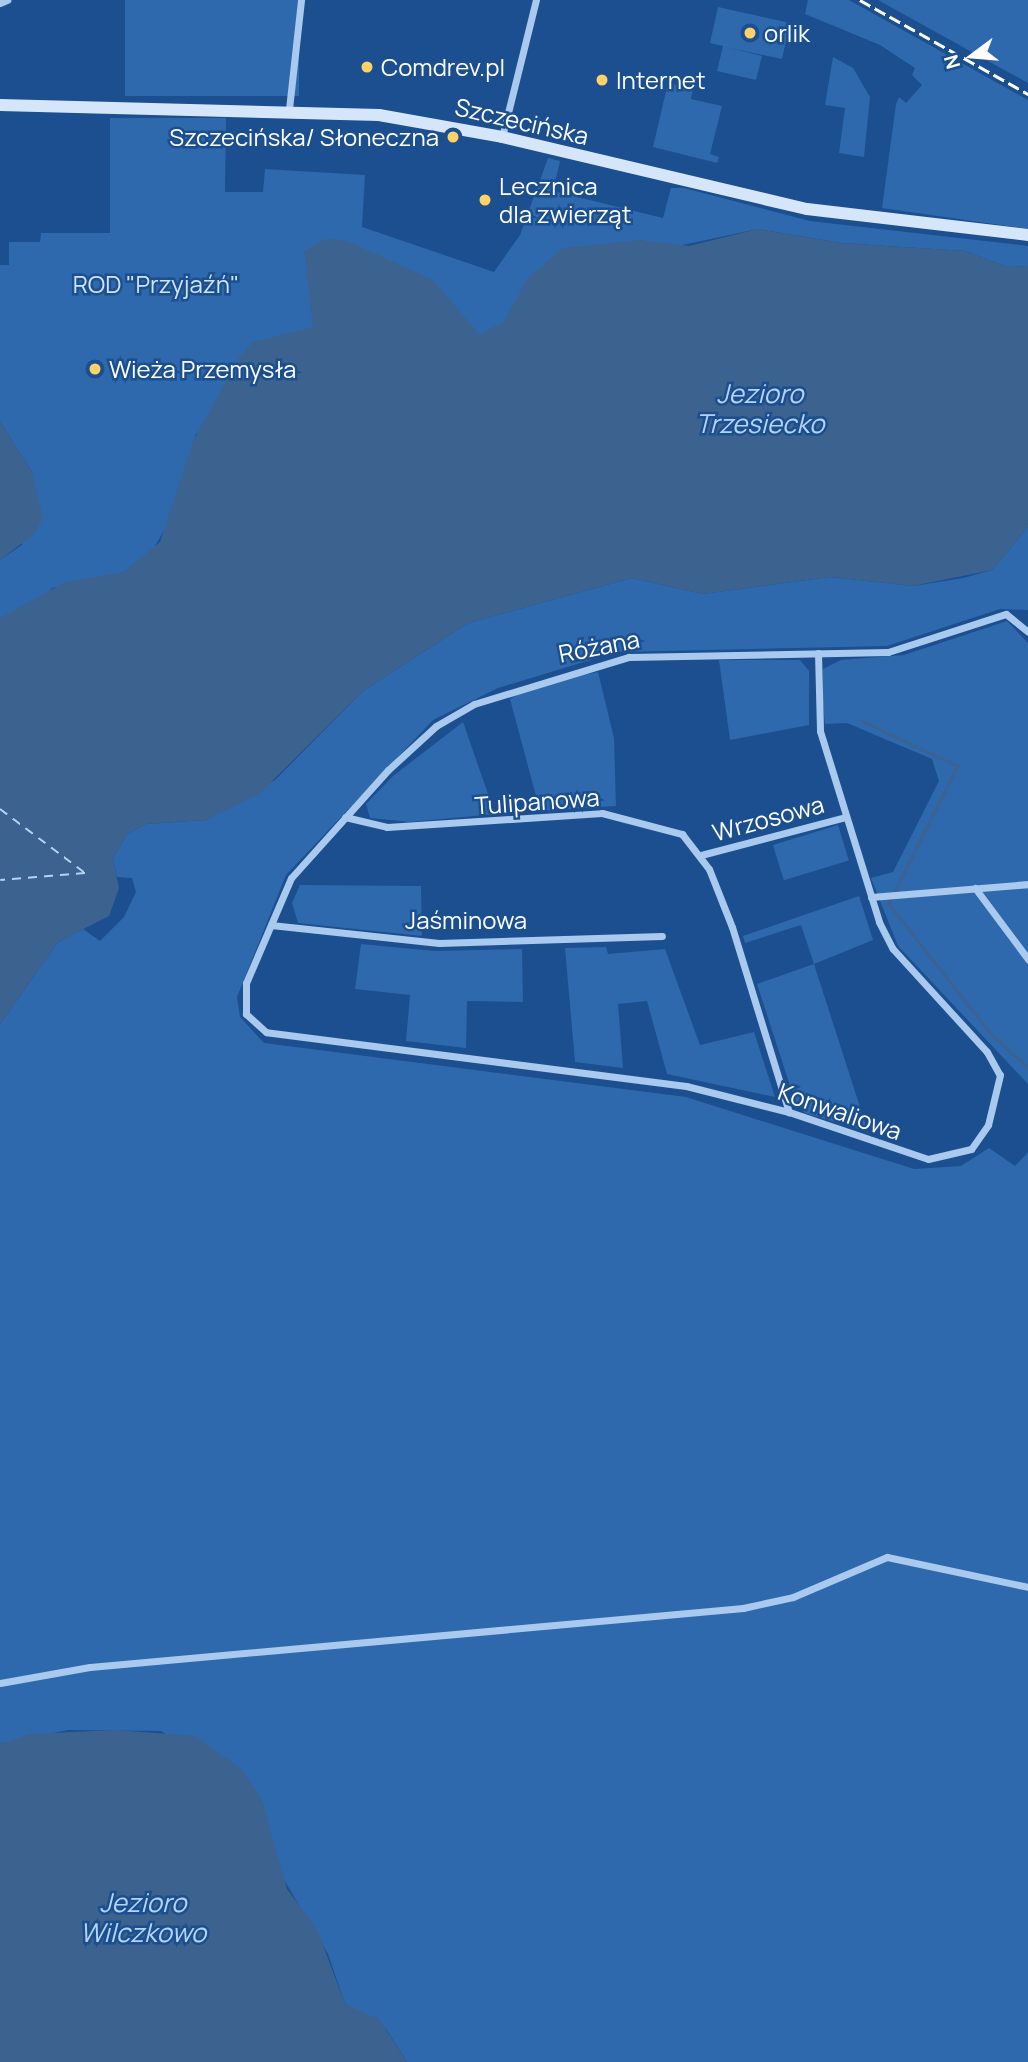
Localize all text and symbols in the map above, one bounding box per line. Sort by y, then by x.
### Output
place label: orlik [764,19,810,47]
north arrow [937,21,1007,91]
marker: orlik [742,25,758,41]
text: N [937,52,966,72]
place label: Comdrev.pl [381,53,505,81]
marker: Comdrev.pl [359,59,375,75]
place label: Internet [616,66,705,94]
marker: Internet [594,72,610,88]
street label: Szczecińska [452,92,592,150]
place label: Szczecińska/ Słoneczna [169,123,439,151]
marker: Szczecińska/ Słoneczna [445,129,461,145]
place label: Lecznica dla zwierząt [499,172,631,228]
marker: Lecznica dla zwierząt [477,192,493,208]
park label: ROD "Przyjaźń" [73,270,239,298]
place label: Wieża Przemysła [109,355,296,383]
marker: Wieża Przemysła [87,361,103,377]
water label: Jezioro Trzesiecko [696,378,824,440]
street label: Różana [556,624,642,668]
street label: Tulipanowa [474,782,600,820]
street label: Wrzosowa [709,789,827,847]
street label: Jaśminowa [405,906,527,934]
street label: Konwaliowa [774,1076,906,1146]
water label: Jezioro Wilczkowo [80,1887,206,1948]

